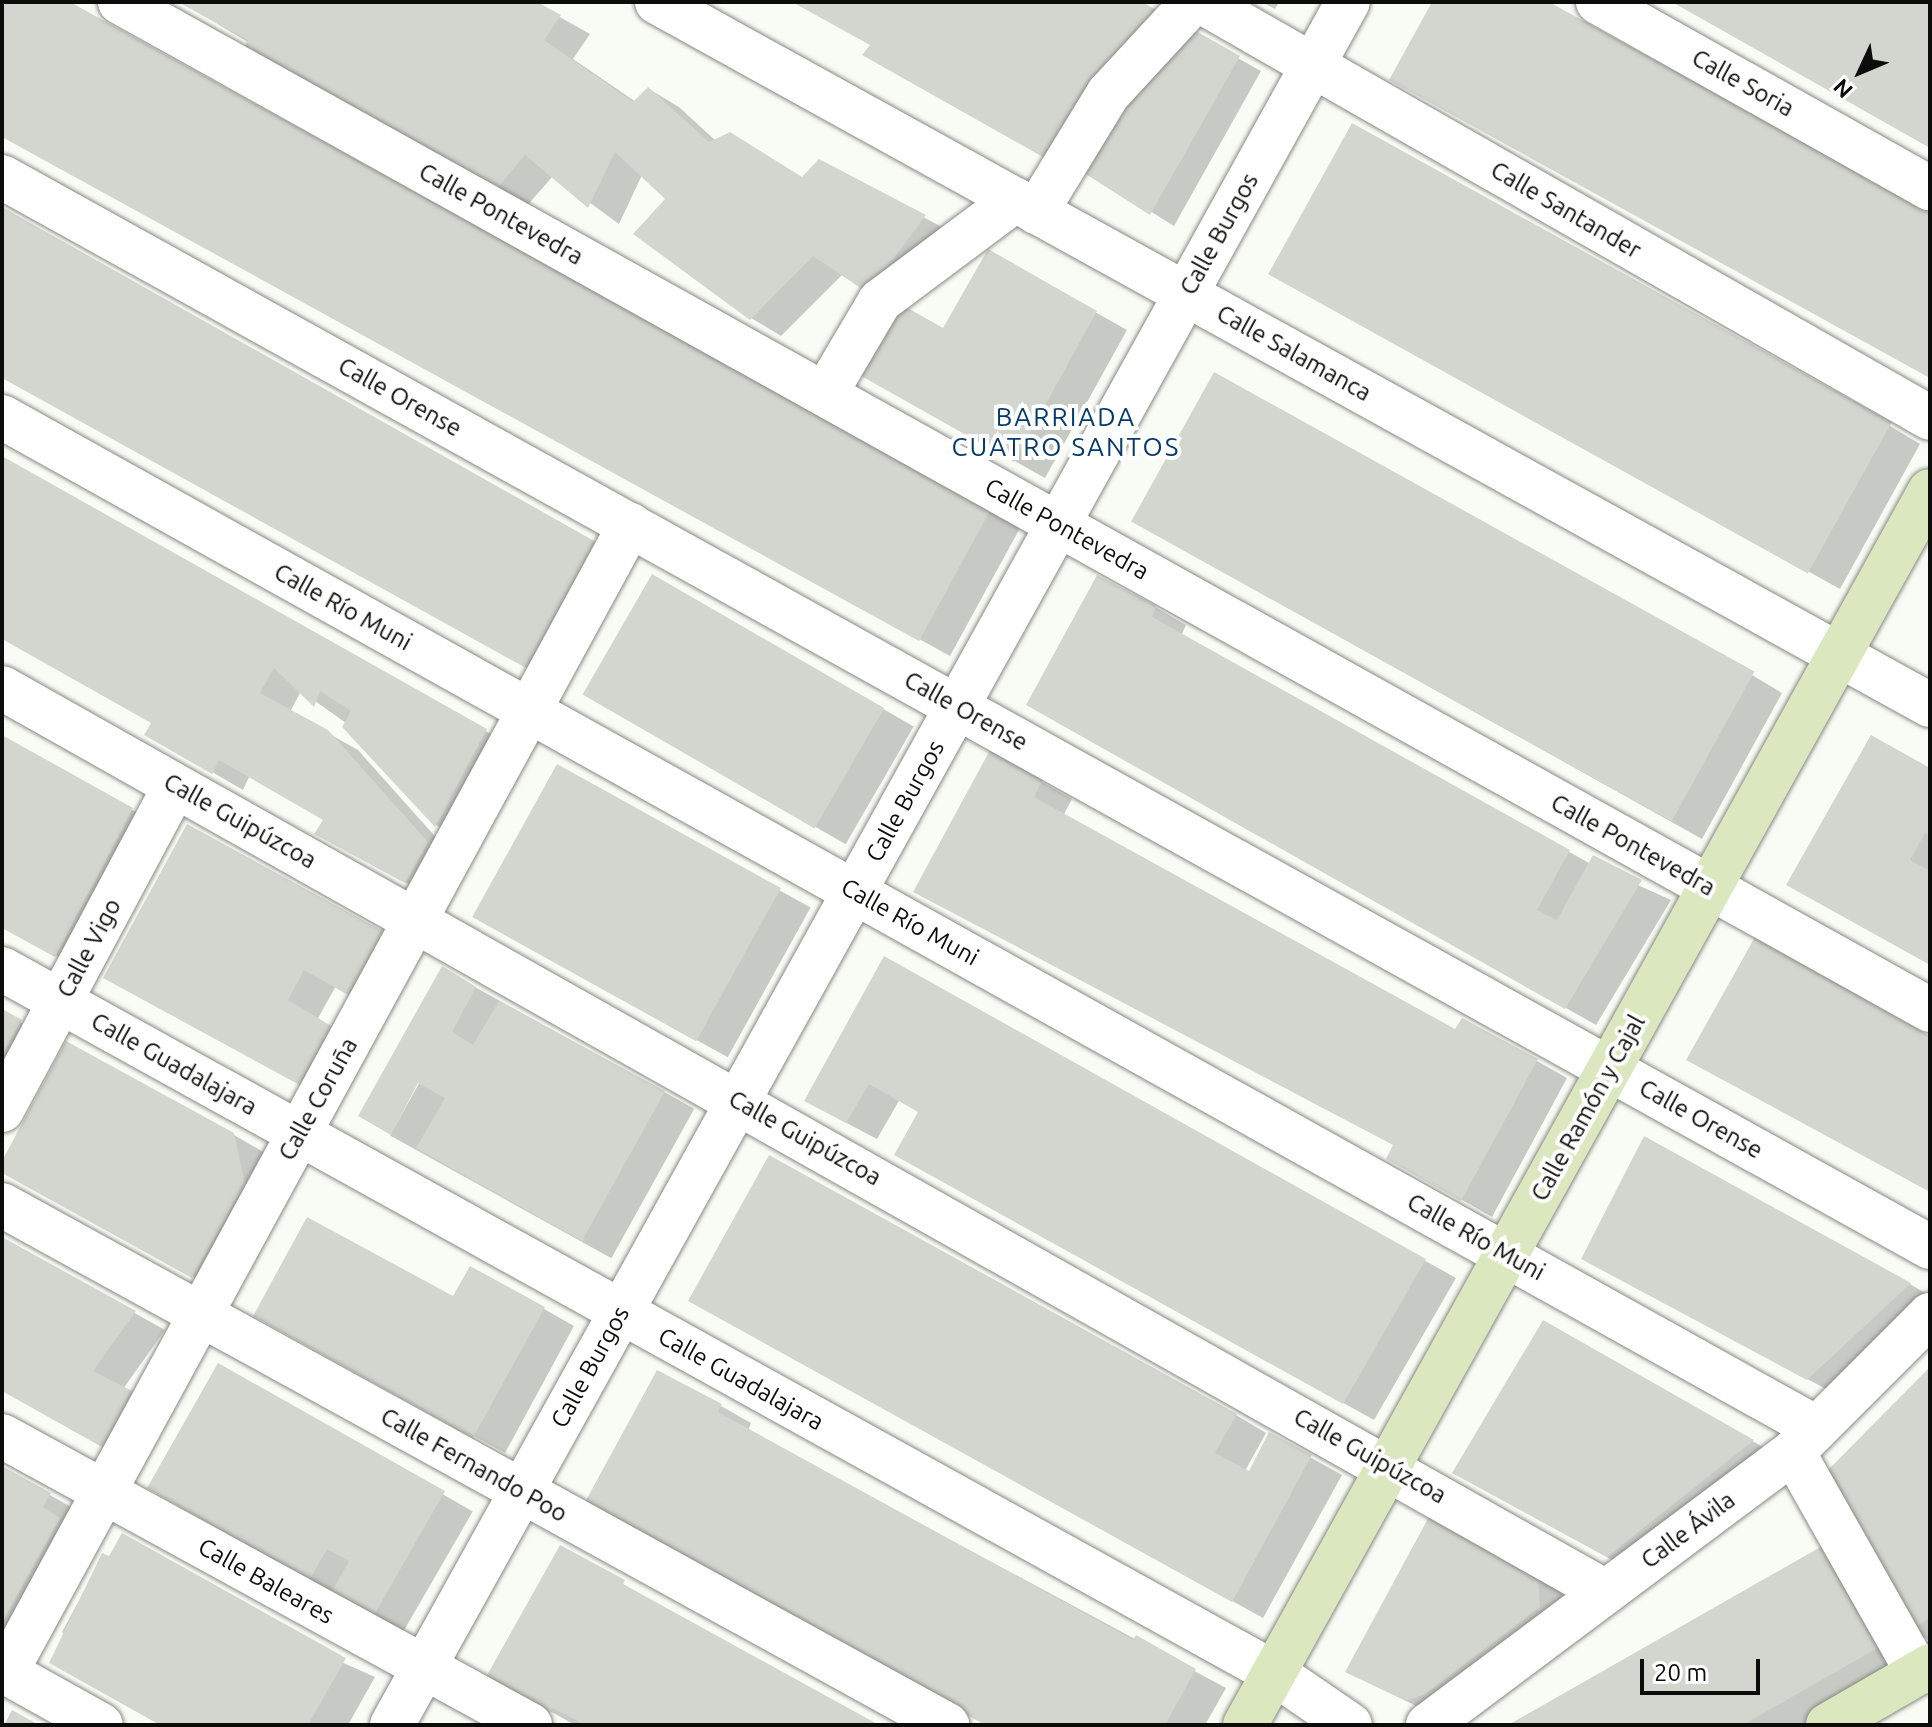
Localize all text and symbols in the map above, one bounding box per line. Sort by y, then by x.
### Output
north arrow [1820,32,1900,112]
street label: Calle Soria [1687,43,1799,123]
text: N [1828,74,1857,104]
street label: Calle Santander [1486,155,1646,265]
street label: Calle Pontevedra [414,157,588,271]
street label: Calle Burgos [1174,168,1264,300]
street label: Calle Salamanca [1212,299,1376,407]
street label: Calle Orense [333,351,467,443]
district label: BARRIADA CUATRO SANTOS [952,401,1180,462]
street label: Calle Pontevedra [980,472,1154,586]
street label: Calle Río Muni [269,557,417,657]
street label: Calle Orense [899,665,1033,757]
street label: Calle Burgos [860,735,950,867]
street label: Calle Guipúzcoa [159,767,321,875]
street label: Calle Pontevedra [1546,788,1720,902]
street label: Calle Río Muni [836,872,984,972]
street label: Calle Vigo [51,894,127,1002]
street label: Calle Guadalajara [86,1007,262,1121]
street label: Calle Ramón y Cajal [1525,1010,1651,1206]
street label: Calle Coruña [272,1033,364,1165]
street label: Calle Orense [1634,1073,1768,1165]
street label: Calle Guipúzcoa [724,1084,886,1192]
street label: Calle Río Muni [1402,1187,1550,1287]
street label: Calle Burgos [545,1301,635,1433]
street label: Calle Guadalajara [653,1322,829,1436]
street label: Calle Fernando Poo [376,1402,572,1528]
street label: Calle Guipúzcoa [1289,1402,1451,1510]
street label: Calle Ávila [1635,1485,1741,1575]
street label: Calle Baleares [193,1532,339,1630]
scale bar [1644,1643,1764,1693]
text: 20 m [1654,1659,1707,1686]

